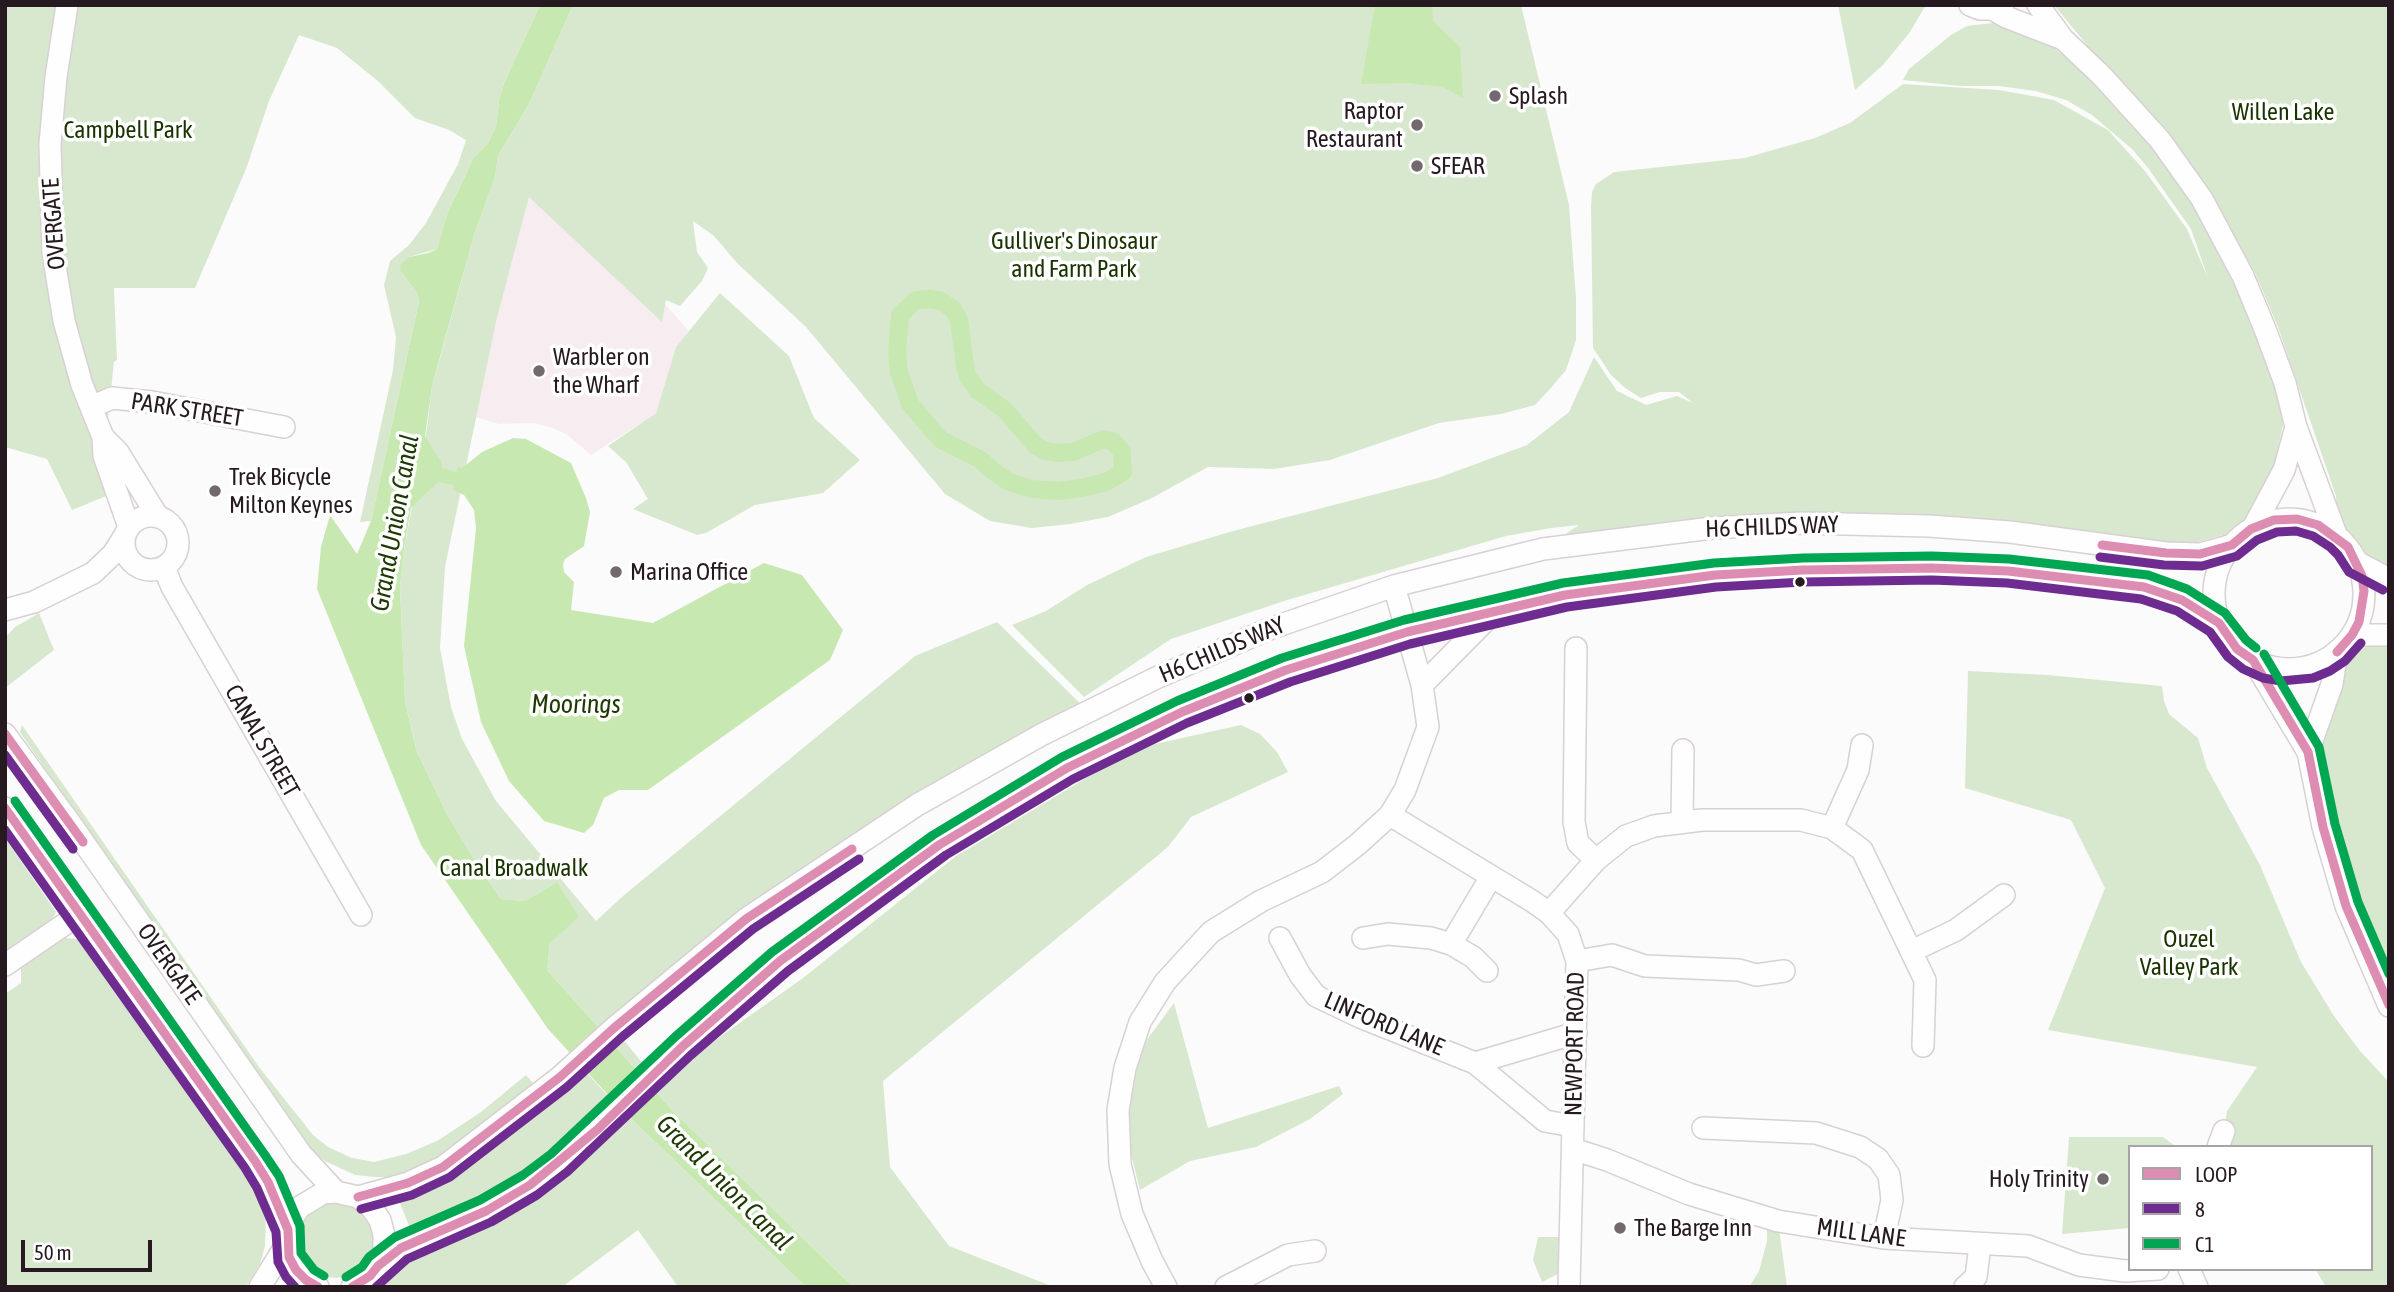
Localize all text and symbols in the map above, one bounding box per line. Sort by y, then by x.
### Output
place label: Splash [1509,82,1568,110]
marker: Splash [1487,88,1503,104]
place label: Raptor Restaurant [1306,97,1403,153]
park label: Willen Lake [2232,98,2334,126]
park label: Campbell Park [64,116,192,144]
marker: Raptor Restaurant [1409,117,1425,133]
place label: SFEAR [1431,152,1485,180]
marker: SFEAR [1409,158,1425,174]
street label: OVERGATE [36,177,72,271]
park label: Gulliver's Dinosaur and Farm Park [991,227,1157,283]
place label: Warbler on the Wharf [553,343,650,399]
marker: Warbler on the Wharf [531,363,547,379]
street label: PARK STREET [129,387,245,433]
water label: Grand Union Canal [364,432,426,614]
place label: Trek Bicycle Milton Keynes [229,463,353,519]
marker: Trek Bicycle Milton Keynes [207,483,223,499]
street label: H6 CHILDS WAY [1705,510,1839,544]
place label: Marina Office [630,558,748,586]
marker: Marina Office [608,564,624,580]
unlabelled marker [1793,575,1807,589]
street label: H6 CHILDS WAY [1155,611,1289,689]
street label: CANAL STREET [218,680,306,802]
water label: Moorings [531,689,621,721]
unlabelled marker [1242,691,1256,705]
park label: Canal Broadwalk [440,854,588,882]
street label: OVERGATE [131,918,207,1010]
park label: Ouzel Valley Park [2140,925,2238,981]
street label: NEWPORT ROAD [1559,972,1591,1116]
street label: LINFORD LANE [1320,986,1448,1062]
water label: Grand Union Canal [650,1109,798,1257]
legend [2128,1145,2373,1271]
text: LOOP [2195,1162,2238,1186]
place label: Holy Trinity [1989,1165,2089,1193]
marker: Holy Trinity [2095,1171,2111,1187]
text: 8 [2195,1197,2205,1221]
street label: MILL LANE [1815,1213,1907,1253]
place label: The Barge Inn [1634,1214,1752,1242]
marker: The Barge Inn [1612,1220,1628,1236]
scale bar [24,1226,156,1270]
text: C1 [2195,1232,2214,1256]
text: 50 m [34,1240,72,1264]

